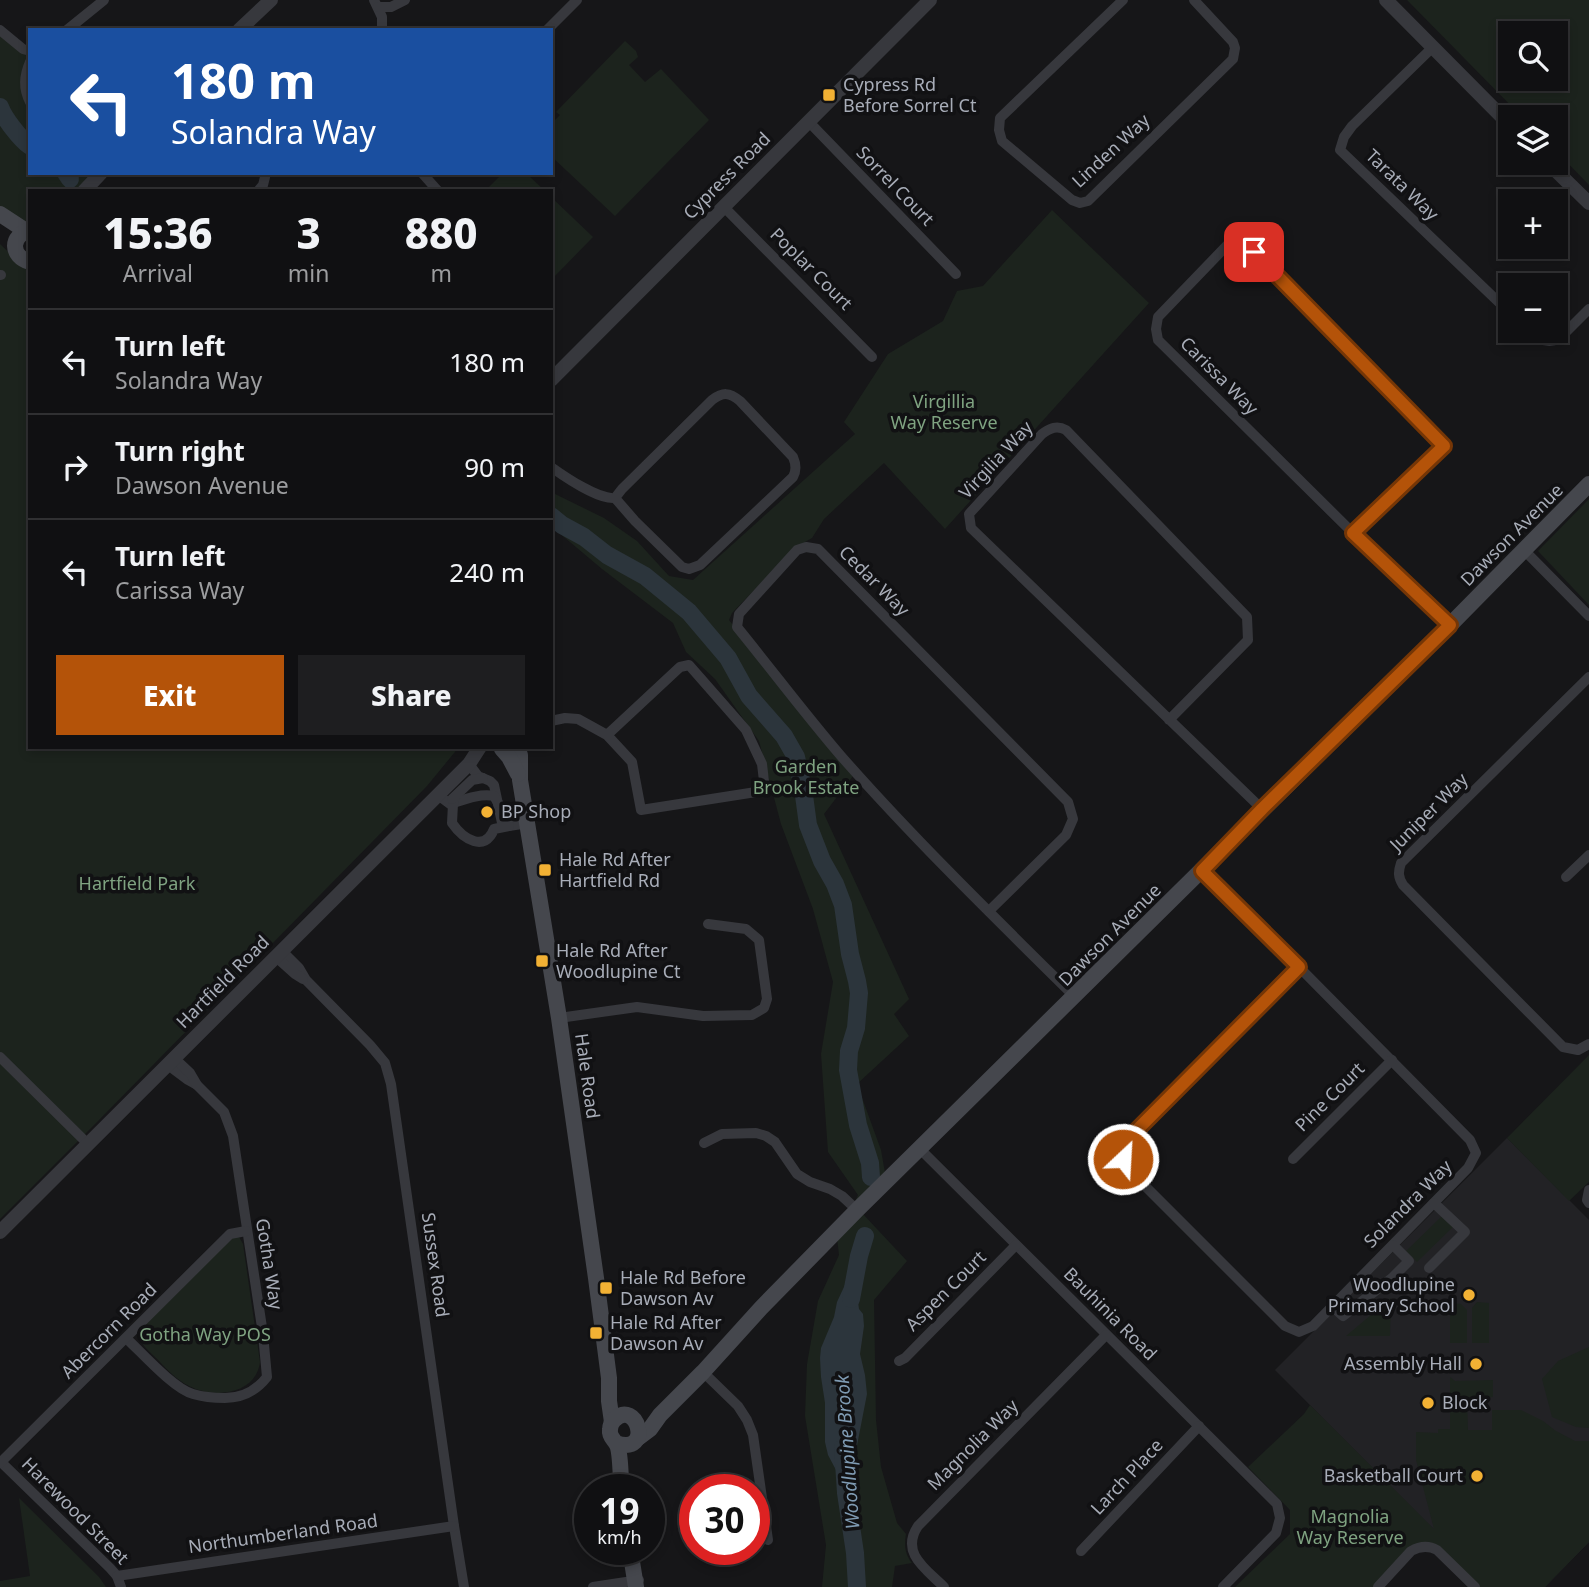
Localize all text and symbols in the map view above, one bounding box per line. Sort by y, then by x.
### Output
map controls [1498,21,1568,343]
button: search [1498,21,1568,91]
text: 180 m [171,47,316,113]
icon: left [56,56,147,147]
place label: Cypress Rd Before Sorrel Ct [843,72,977,117]
marker: Cypress Rd Before Sorrel Ct [821,87,837,103]
button: layers [1498,105,1568,175]
street label: Linden Way [1066,108,1155,192]
text: Solandra Way [171,110,376,153]
street label: Cypress Road [677,126,775,224]
street label: Sorrel Court [852,140,940,231]
street label: Tarata Way [1361,143,1445,226]
button: + [1498,189,1568,259]
text: 15:36 [103,204,212,261]
text: 3 [296,204,321,261]
text: 880 [405,204,478,261]
street label: Poplar Court [765,222,858,315]
pin [1224,222,1284,282]
icon: arrive [1235,233,1273,271]
text: Arrival [123,257,193,289]
text: min [288,257,329,289]
text: m [430,257,452,289]
button: − [1498,273,1568,343]
text: Turn left [115,328,226,364]
street label: Carissa Way [1175,331,1265,420]
icon: left [56,343,94,381]
text: 180 m [449,344,525,380]
text: Solandra Way [115,364,262,396]
park label: Virgillia Way Reserve [890,389,998,434]
street label: Virgilia Way [953,415,1038,503]
text: Turn right [115,433,245,469]
icon: right [56,448,94,486]
text: 90 m [464,449,525,485]
text: Dawson Avenue [115,469,289,501]
street label: Dawson Avenue [1455,478,1568,591]
text: Turn left [115,538,226,574]
street label: Cedar Way [834,540,916,621]
icon: left [56,553,94,591]
text: 240 m [449,554,525,590]
text: Carissa Way [115,574,244,606]
button: Exit [56,655,284,735]
button: Share [298,655,525,735]
park label: Garden Brook Estate [753,754,859,799]
street label: Juniper Way [1383,767,1473,857]
place label: BP Shop [501,799,571,823]
marker: BP Shop [479,804,495,820]
place label: Hale Rd After Hartfield Rd [559,847,671,892]
marker: Hale Rd After Hartfield Rd [537,862,553,878]
park label: Hartfield Park [79,871,196,895]
street label: Dawson Avenue [1053,878,1166,991]
street label: Hartfield Road [171,930,274,1033]
place label: Hale Rd After Woodlupine Ct [556,938,681,983]
marker: Hale Rd After Woodlupine Ct [534,953,550,969]
street label: Hale Road [570,1032,606,1120]
street label: Pine Court [1289,1056,1370,1136]
position arrow [1086,1122,1160,1196]
street label: Solandra Way [1358,1153,1457,1253]
street label: Sussex Road [417,1211,455,1319]
street label: Gotha Way [251,1217,289,1312]
street label: Aspen Court [900,1245,991,1336]
street label: Bauhinia Road [1059,1261,1163,1365]
place label: Hale Rd Before Dawson Av [620,1265,746,1310]
place label: Woodlupine Primary School [1328,1272,1455,1317]
street label: Abercorn Road [55,1277,161,1383]
marker: Hale Rd Before Dawson Av [598,1280,614,1296]
marker: Woodlupine Primary School [1461,1287,1477,1303]
place label: Hale Rd After Dawson Av [610,1310,722,1355]
park label: Gotha Way POS [139,1322,271,1346]
marker: Hale Rd After Dawson Av [588,1325,604,1341]
place label: Assembly Hall [1344,1351,1462,1375]
marker: Assembly Hall [1468,1356,1484,1372]
water label: Woodlupine Brook [829,1373,865,1530]
place label: Block [1442,1390,1488,1414]
street label: Magnolia Way [922,1393,1024,1495]
marker: Block [1420,1395,1436,1411]
street label: Larch Place [1085,1433,1168,1519]
street label: Harewood Street [17,1452,135,1569]
place label: Basketball Court [1324,1463,1464,1487]
marker: Basketball Court [1469,1468,1485,1484]
speed limit sign: 30 [679,1474,770,1565]
text: 19 [599,1487,640,1534]
park label: Magnolia Way Reserve [1296,1504,1404,1549]
street label: Northumberland Road [187,1508,379,1558]
text: km/h [597,1525,642,1549]

